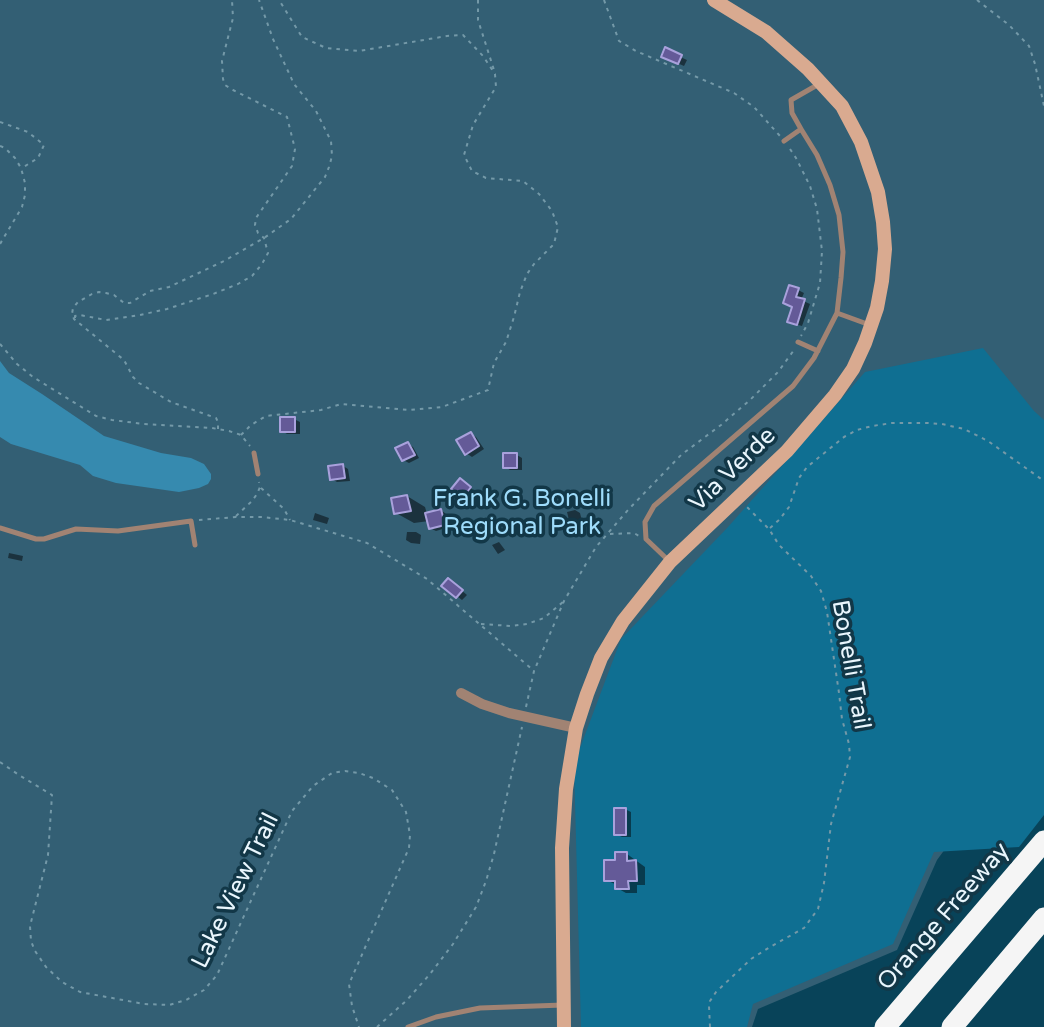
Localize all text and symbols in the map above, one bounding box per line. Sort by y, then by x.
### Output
street label: Via Verde [684,422,782,518]
park label: Frank G. Bonelli Regional Park [433,486,611,542]
street label: Bonelli Trail [824,598,876,732]
street label: Lake View Trail [186,809,286,973]
street label: Orange Freeway [872,837,1016,997]

